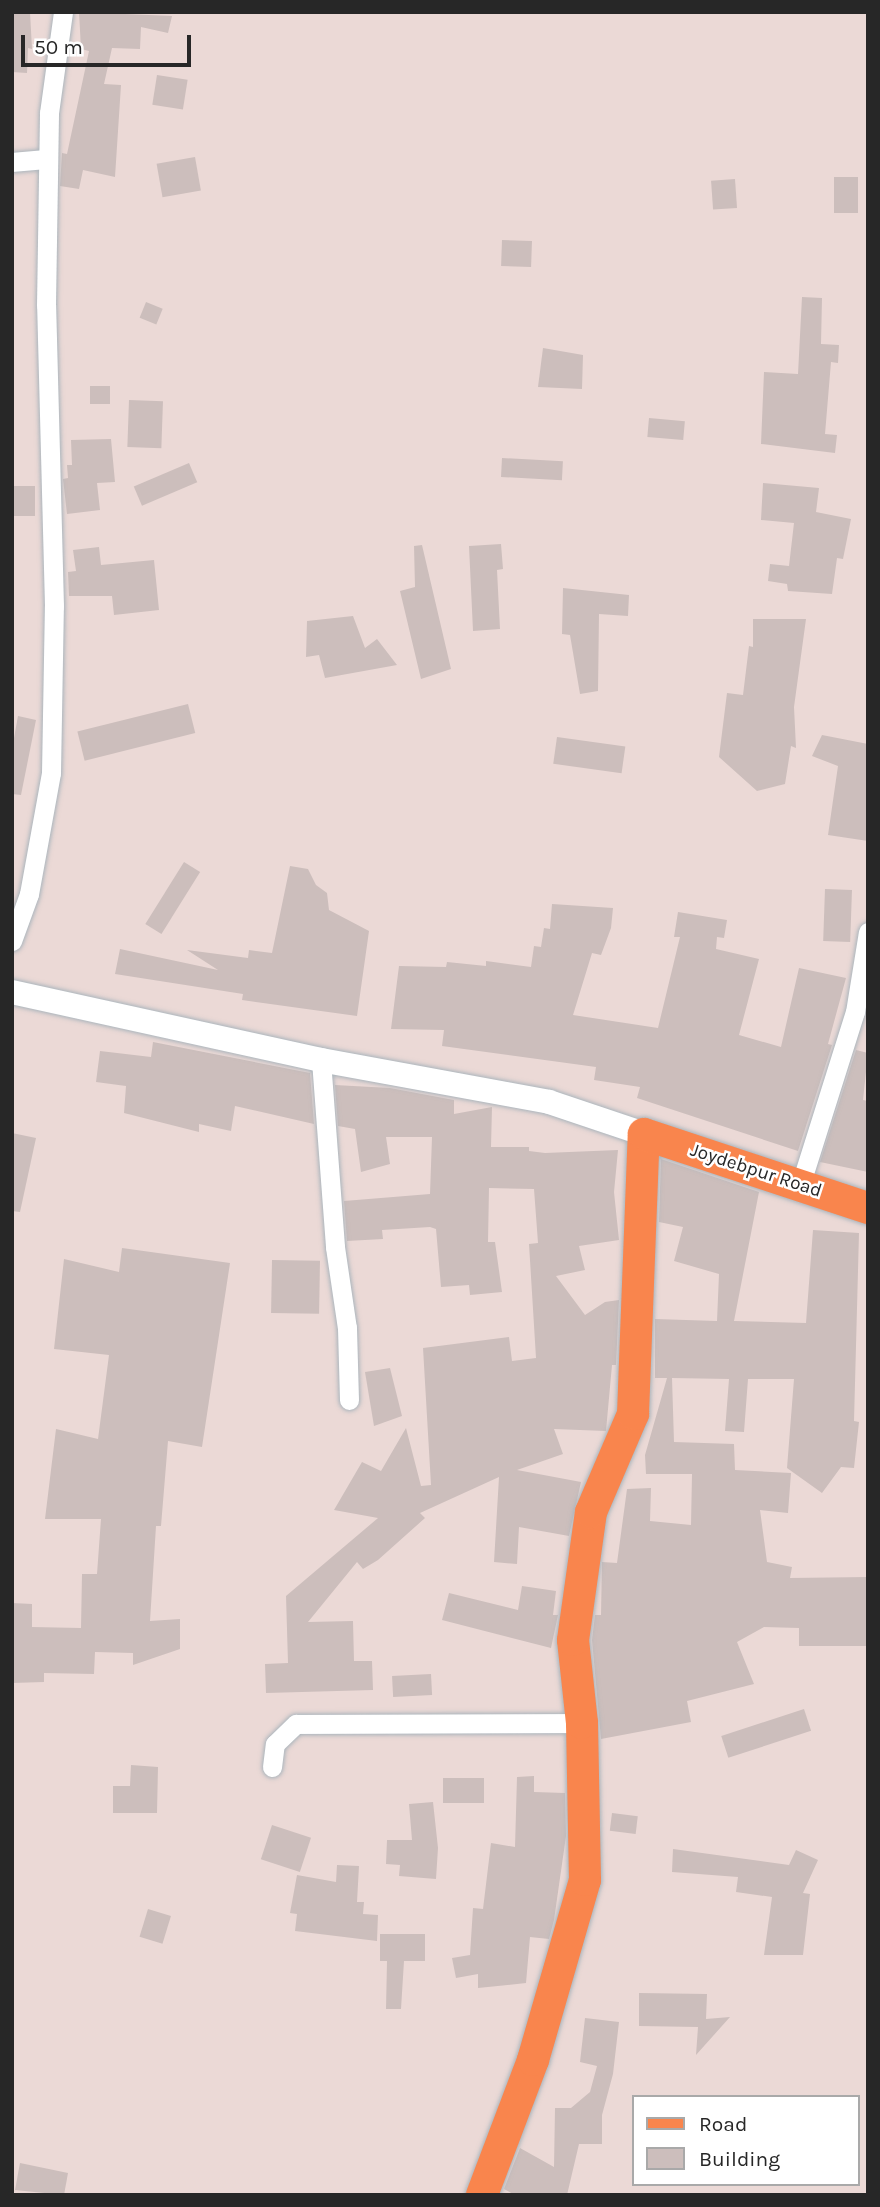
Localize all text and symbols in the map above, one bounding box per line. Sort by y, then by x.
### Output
scale bar [24,21,194,65]
text: 50 m [34,35,83,59]
street label: Joydebpur Road [687,1139,825,1203]
legend [632,2095,859,2186]
text: Road [699,2112,747,2136]
text: Building [699,2147,780,2171]

